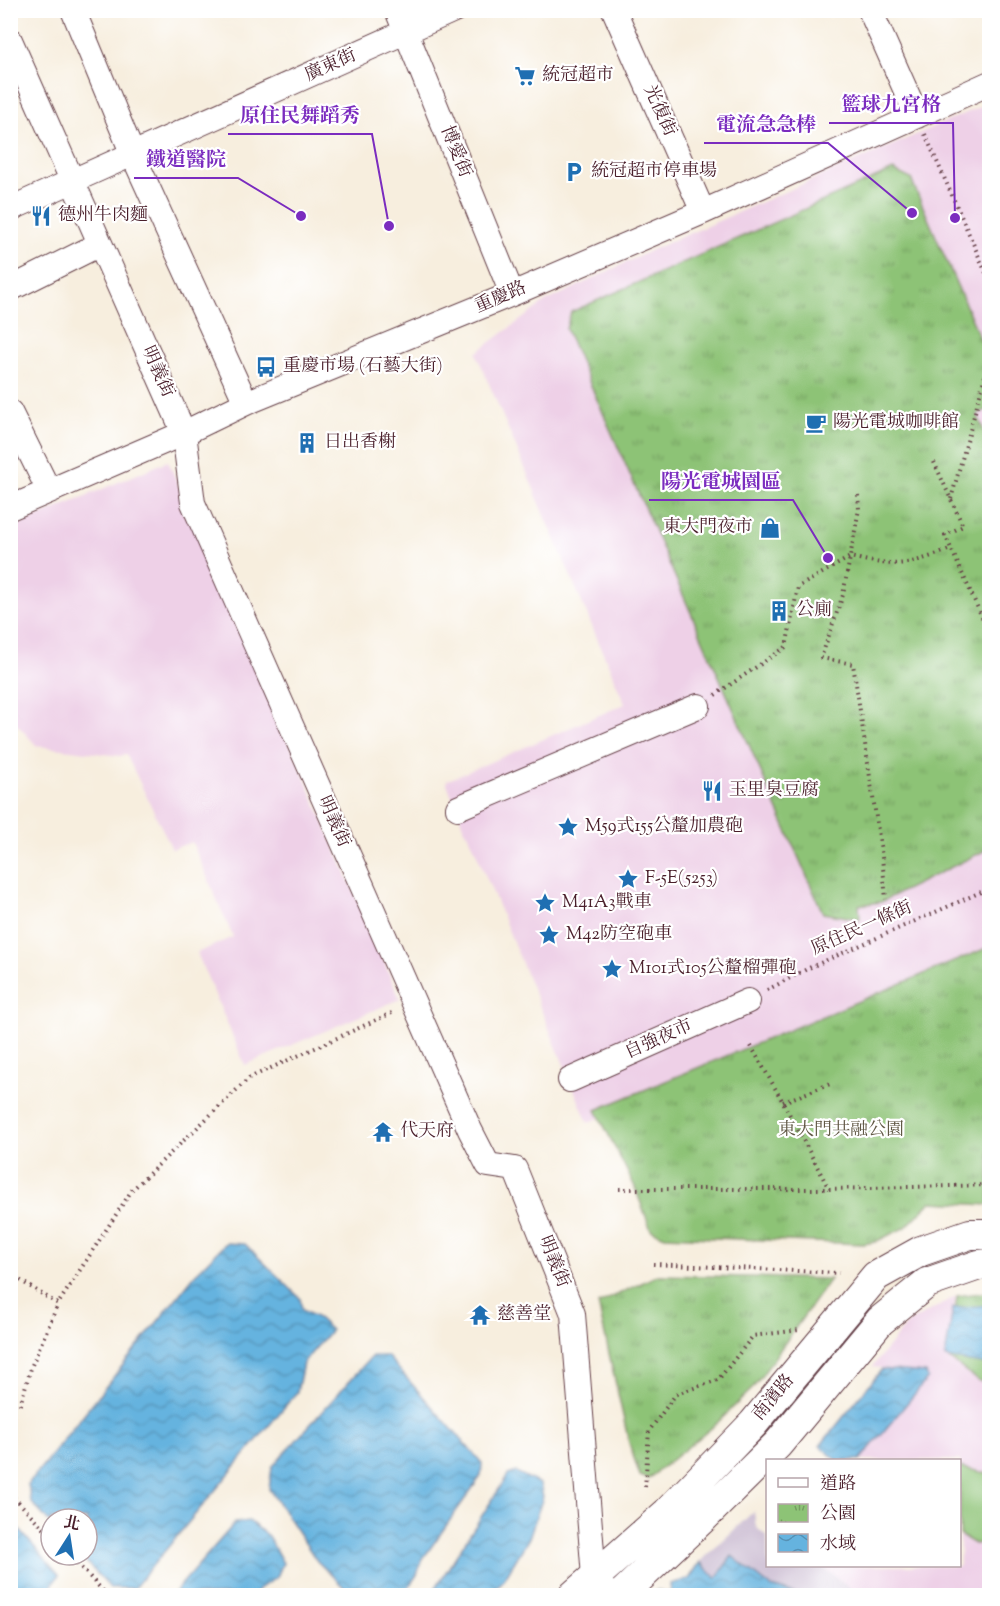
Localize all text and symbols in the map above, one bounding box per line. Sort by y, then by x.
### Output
street label: 廣東街 [301,43,361,89]
place label: 統冠超市 [542,63,614,89]
supermarket icon: 統冠超市 [513,64,537,88]
street label: 光復街 [636,81,682,141]
callout: 籃球九宮格 [829,85,953,123]
text: 籃球九宮格 [841,92,941,121]
callout: 原住民舞蹈秀 [228,96,372,134]
text: 原住民舞蹈秀 [240,103,360,132]
callout: 電流急急棒 [704,105,828,143]
text: 電流急急棒 [716,112,816,141]
street label: 博愛街 [433,122,477,182]
callout: 鐵道醫院 [134,140,238,178]
text: 鐵道醫院 [146,147,226,176]
place label: 統冠超市停車場 [591,159,717,185]
parking icon: 統冠超市停車場 [562,160,586,184]
place label: 德州牛肉麵 [58,203,148,229]
restaurant icon: 德州牛肉麵 [29,204,53,228]
street label: 重慶路 [471,275,531,321]
street label: 明義街 [134,342,180,402]
place label: 重慶市場 (石藝大街) [283,354,443,380]
bus stop icon: 重慶市場 (石藝大街) [254,355,278,379]
place label: 陽光電城咖啡館 [833,410,959,436]
cafe icon: 陽光電城咖啡館 [804,411,828,435]
place label: 日出香榭 [324,430,396,456]
building icon: 日出香榭 [295,431,319,455]
callout: 陽光電城園區 [649,462,793,500]
text: 陽光電城園區 [661,469,781,498]
place label: 東大門夜市 [663,515,753,541]
shop icon: 東大門夜市 [758,516,782,540]
place label: 公廁 [796,598,832,624]
building icon: 公廁 [767,599,791,623]
place label: 玉里臭豆腐 [729,778,819,804]
restaurant icon: 玉里臭豆腐 [700,779,724,803]
street label: 明義街 [310,792,356,852]
place label: M59式155公釐加農砲 [585,814,743,840]
place icon: M59式155公釐加農砲 [556,815,580,839]
place label: F-5E(5253) [645,866,718,892]
place icon: F-5E(5253) [616,867,640,891]
place label: M41A3戰車 [562,890,652,916]
place icon: M41A3戰車 [533,891,557,915]
street label: 原住民一條街 [807,895,917,963]
place label: M42防空砲車 [566,922,672,948]
place icon: M42防空砲車 [537,923,561,947]
place label: M101式105公釐榴彈砲 [629,956,797,982]
place icon: M101式105公釐榴彈砲 [600,957,624,981]
street label: 自強夜市 [621,1013,697,1067]
park label: 東大門共融公園 [778,1118,904,1144]
place label: 代天府 [400,1119,454,1145]
temple icon: 代天府 [371,1120,395,1144]
street label: 明義街 [531,1232,575,1292]
place label: 慈善堂 [497,1302,551,1328]
temple icon: 慈善堂 [468,1303,492,1327]
street label: 南濱路 [747,1369,801,1427]
legend [766,1459,961,1567]
text: 道路 [820,1472,856,1498]
text: 公園 [820,1502,856,1528]
north arrow [39,1507,99,1567]
text: 北 [61,1512,82,1538]
text: 水域 [820,1532,856,1558]

